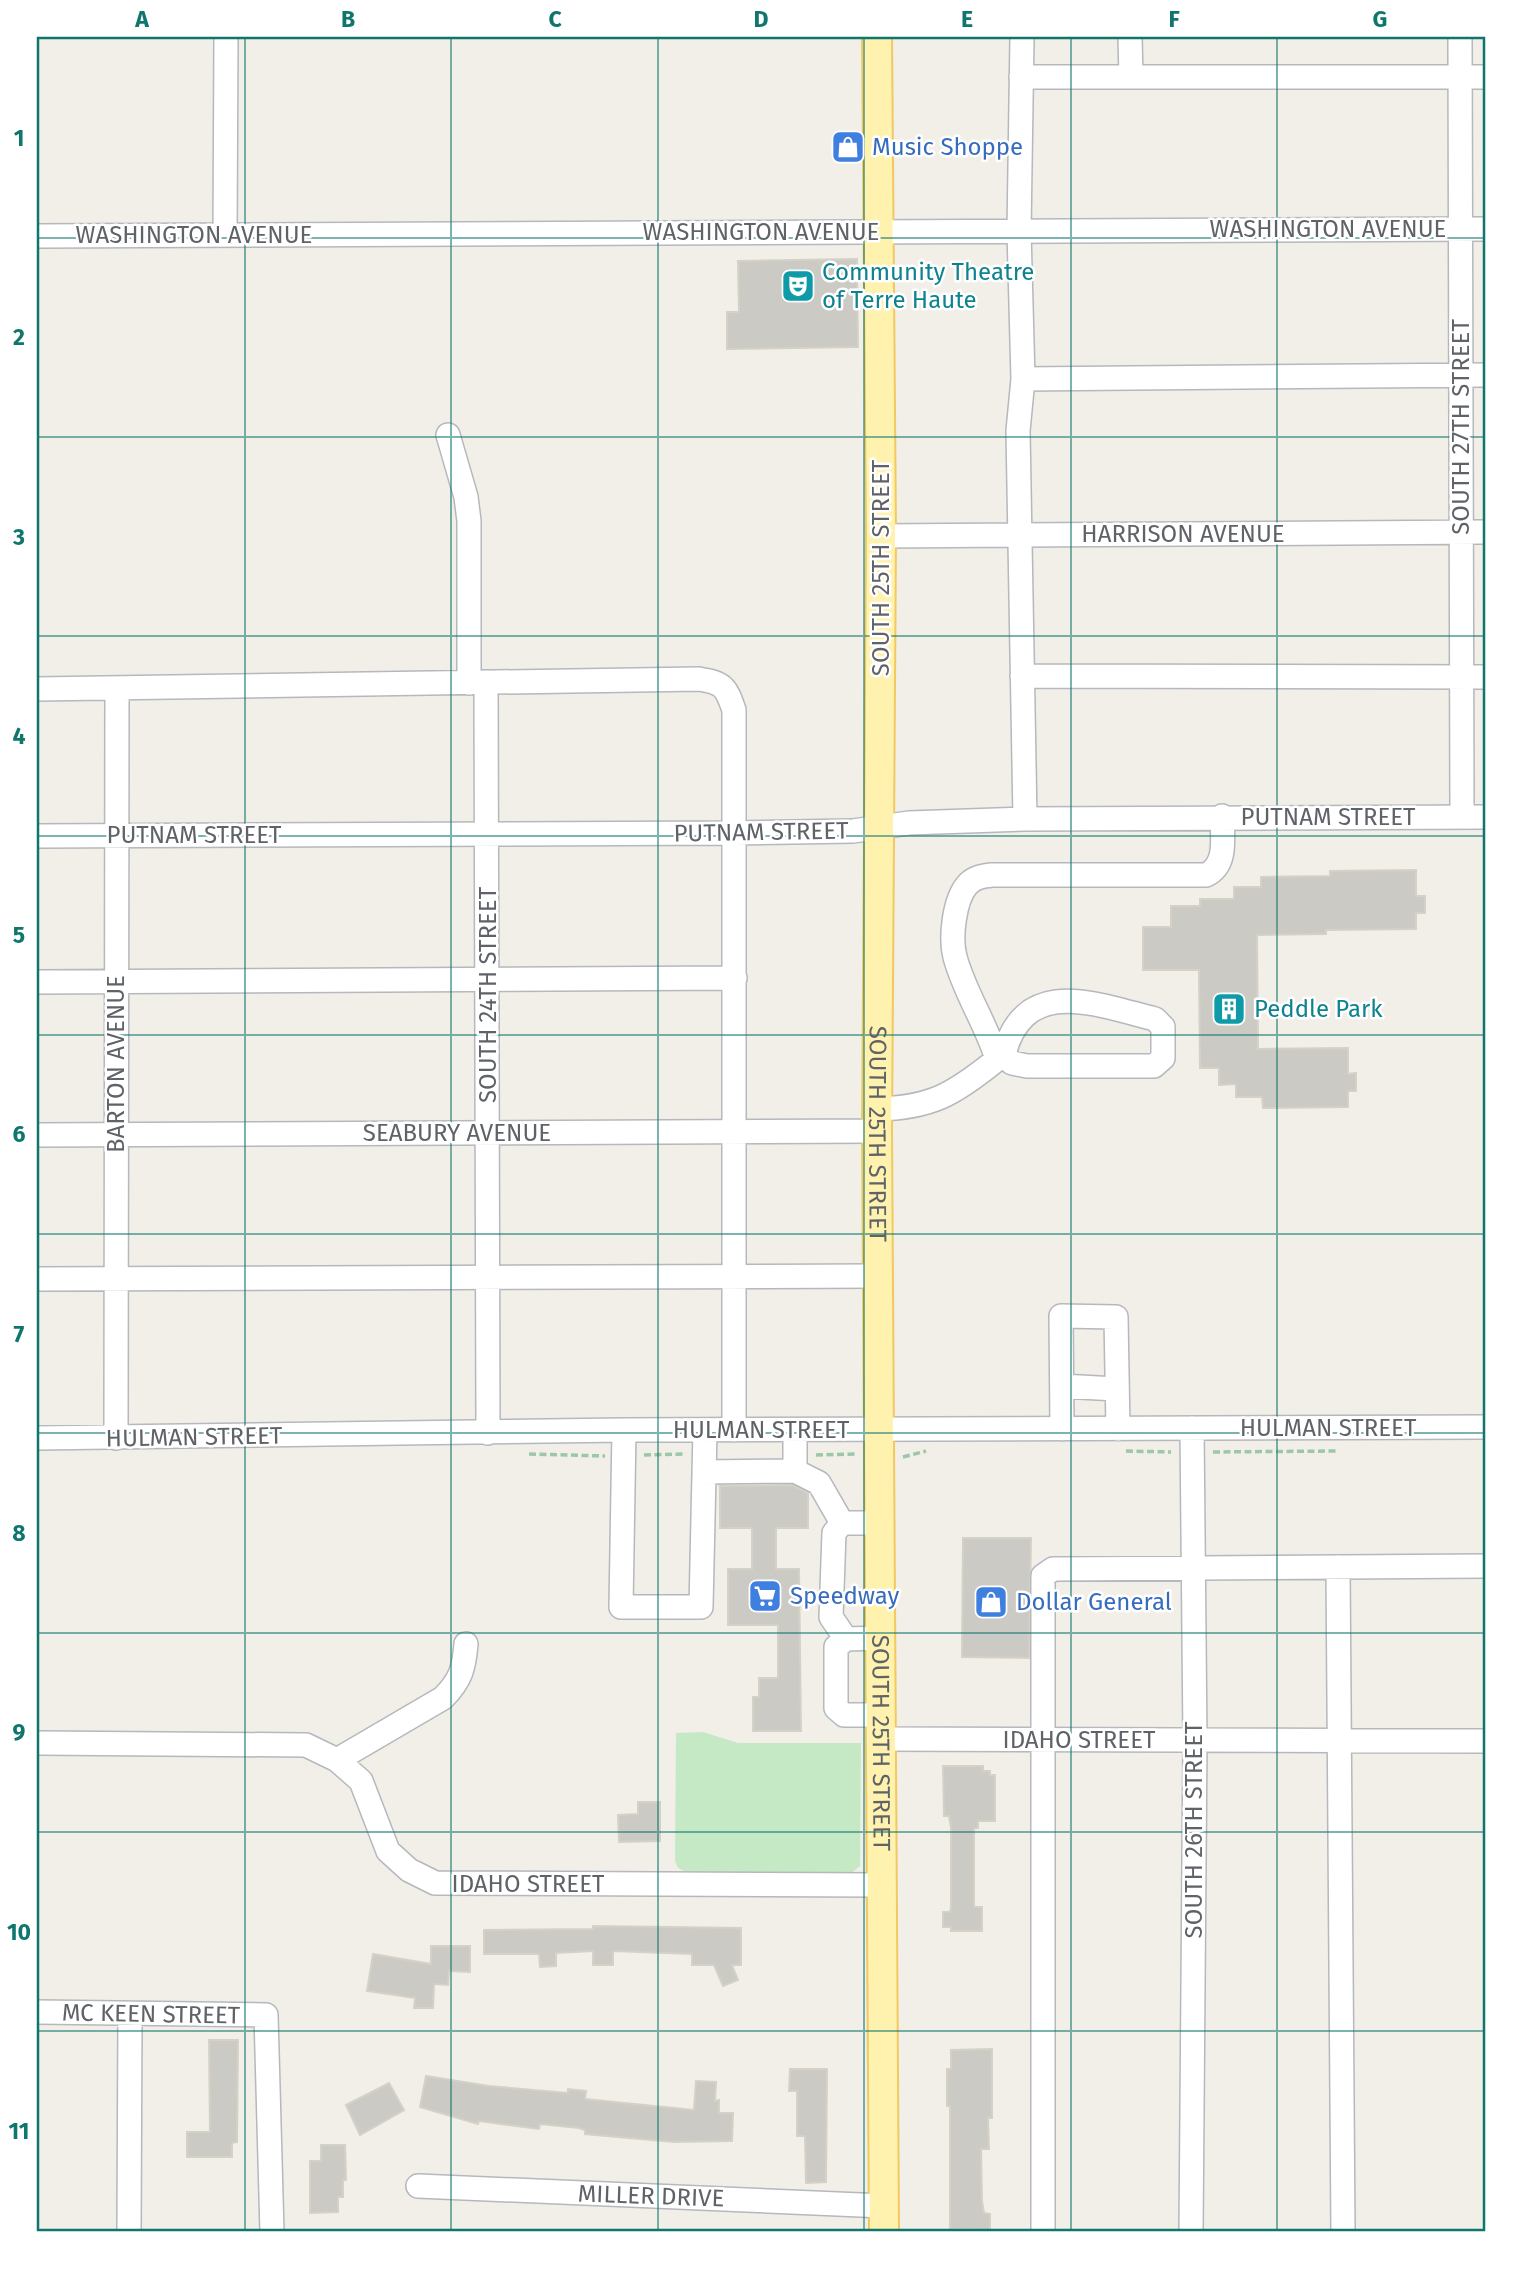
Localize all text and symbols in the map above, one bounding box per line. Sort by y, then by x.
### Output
text: A [134,5,149,33]
text: B [341,5,355,33]
text: C [548,5,562,33]
text: D [754,5,769,33]
text: E [961,5,973,33]
text: F [1168,5,1180,33]
text: G [1373,5,1387,33]
text: 1 [14,124,24,152]
shop icon: Music Shoppe [829,128,867,166]
place label: Music Shoppe [872,133,1023,161]
street label: WASHINGTON AVENUE [1210,215,1446,243]
street label: WASHINGTON AVENUE [643,218,879,246]
street label: WASHINGTON AVENUE [76,221,312,249]
place label: Community Theatre of Terre Haute [822,258,1034,314]
theatre icon: Community Theatre of Terre Haute [779,267,817,305]
street label: SOUTH 27TH STREET [1447,319,1475,535]
text: 2 [13,323,25,351]
street label: SOUTH 25TH STREET [867,459,895,676]
street label: HARRISON AVENUE [1081,520,1285,548]
text: 3 [12,523,25,551]
text: 4 [13,722,26,750]
street label: PUTNAM STREET [1241,803,1416,831]
street label: PUTNAM STREET [673,816,849,848]
street label: PUTNAM STREET [107,821,282,849]
street label: SOUTH 24TH STREET [474,886,502,1103]
text: 5 [13,921,25,949]
street label: BARTON AVENUE [102,975,130,1153]
building icon: Peddle Park [1210,990,1248,1028]
place label: Peddle Park [1254,995,1383,1023]
street label: SOUTH 25TH STREET [863,1026,892,1243]
street label: SEABURY AVENUE [363,1119,551,1147]
text: 6 [13,1120,26,1148]
text: 7 [14,1320,25,1348]
street label: HULMAN STREET [1240,1414,1417,1442]
street label: HULMAN STREET [673,1416,850,1444]
street label: HULMAN STREET [105,1421,283,1453]
text: 8 [12,1519,26,1547]
supermarket icon: Speedway [746,1577,784,1615]
place label: Speedway [790,1582,899,1610]
shop icon: Dollar General [972,1583,1010,1621]
place label: Dollar General [1016,1588,1172,1616]
street label: SOUTH 25TH STREET [866,1635,896,1852]
text: 9 [13,1718,26,1746]
street label: SOUTH 26TH STREET [1180,1721,1208,1938]
street label: IDAHO STREET [1003,1726,1156,1754]
street label: IDAHO STREET [452,1870,605,1898]
text: 10 [7,1918,31,1946]
street label: MC KEEN STREET [62,1998,241,2030]
text: 11 [9,2117,29,2145]
street label: MILLER DRIVE [577,2179,725,2213]

